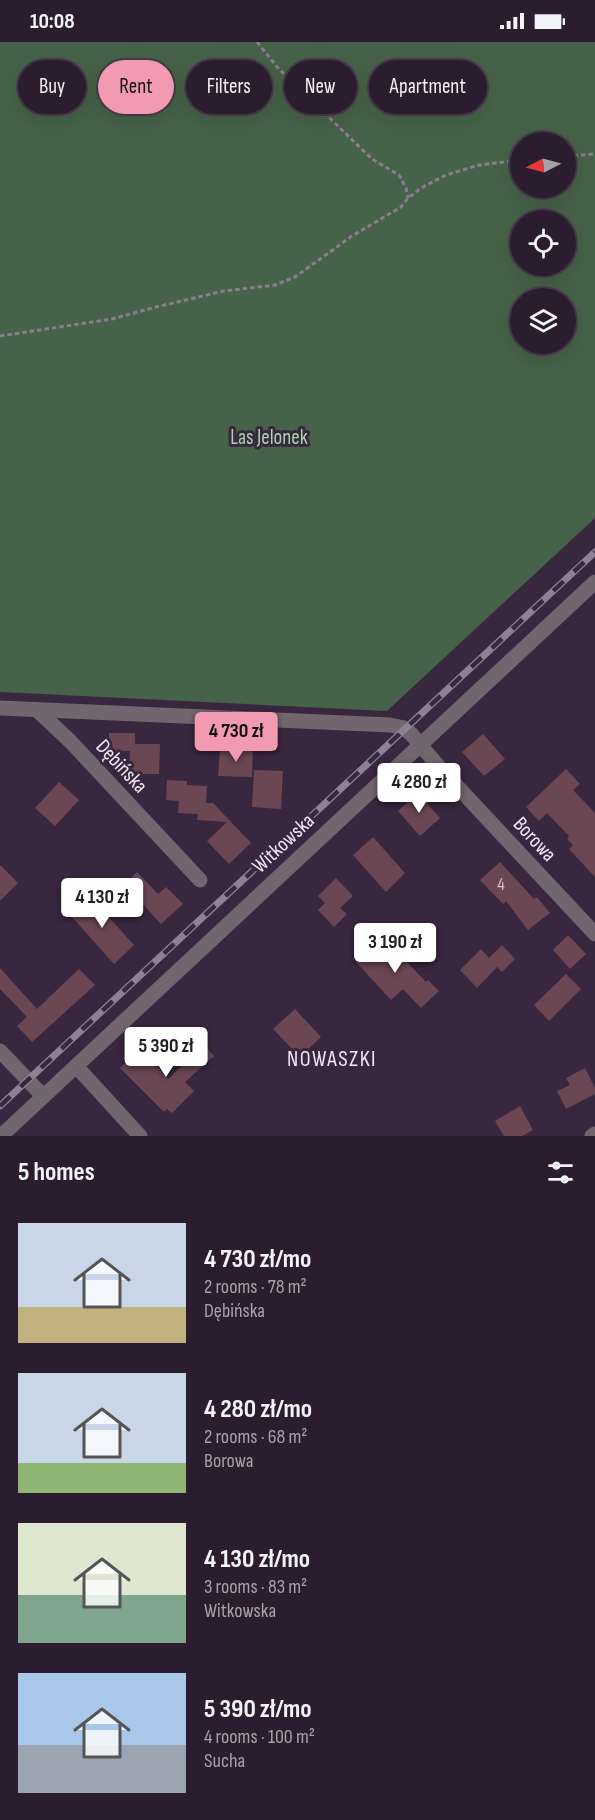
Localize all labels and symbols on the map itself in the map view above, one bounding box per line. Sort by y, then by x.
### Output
north arrow [510,132,576,198]
park label: Las Jelonek [230,425,308,450]
pin: 4 730 zł [174,712,298,763]
street label: Dębińska [91,734,153,798]
pin: 4 280 zł [357,763,481,814]
street label: Witkowska [247,808,320,878]
street label: Borowa [508,812,562,867]
house number: 4 [497,874,505,895]
pin: 4 130 zł [40,878,164,929]
pin: 3 190 zł [333,923,457,974]
pin: 5 390 zł [104,1027,228,1078]
district label: NOWASZKI [287,1046,377,1073]

